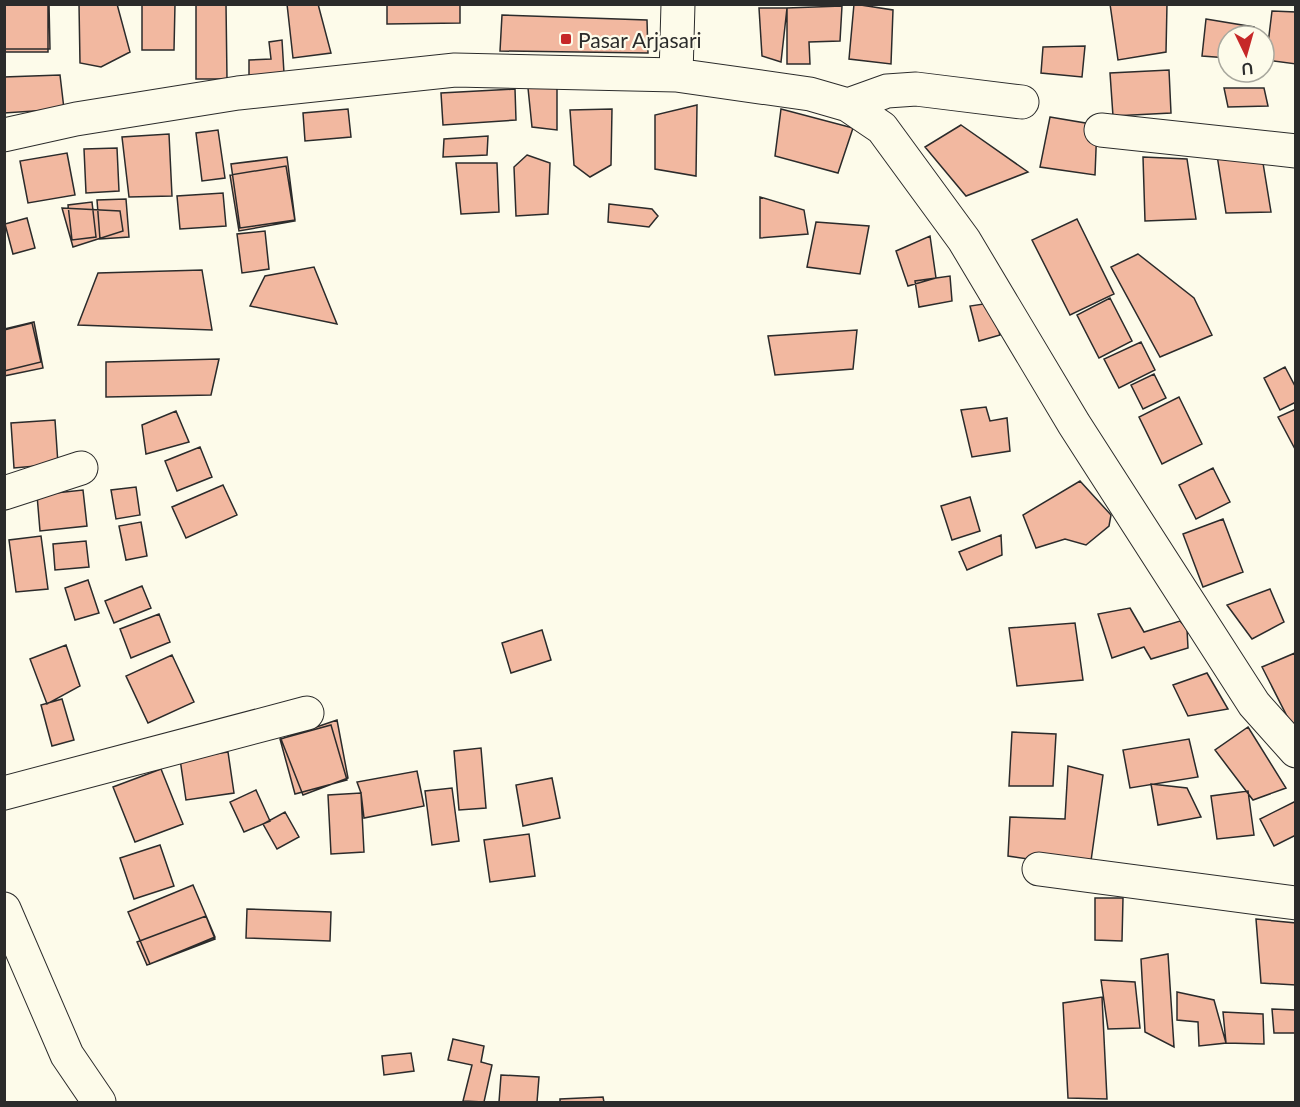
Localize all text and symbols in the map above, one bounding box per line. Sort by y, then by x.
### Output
north arrow [1216,24,1276,84]
place label: Pasar Arjasari [578,27,702,52]
marker: Pasar Arjasari [559,32,573,46]
text: U [1241,59,1254,79]

